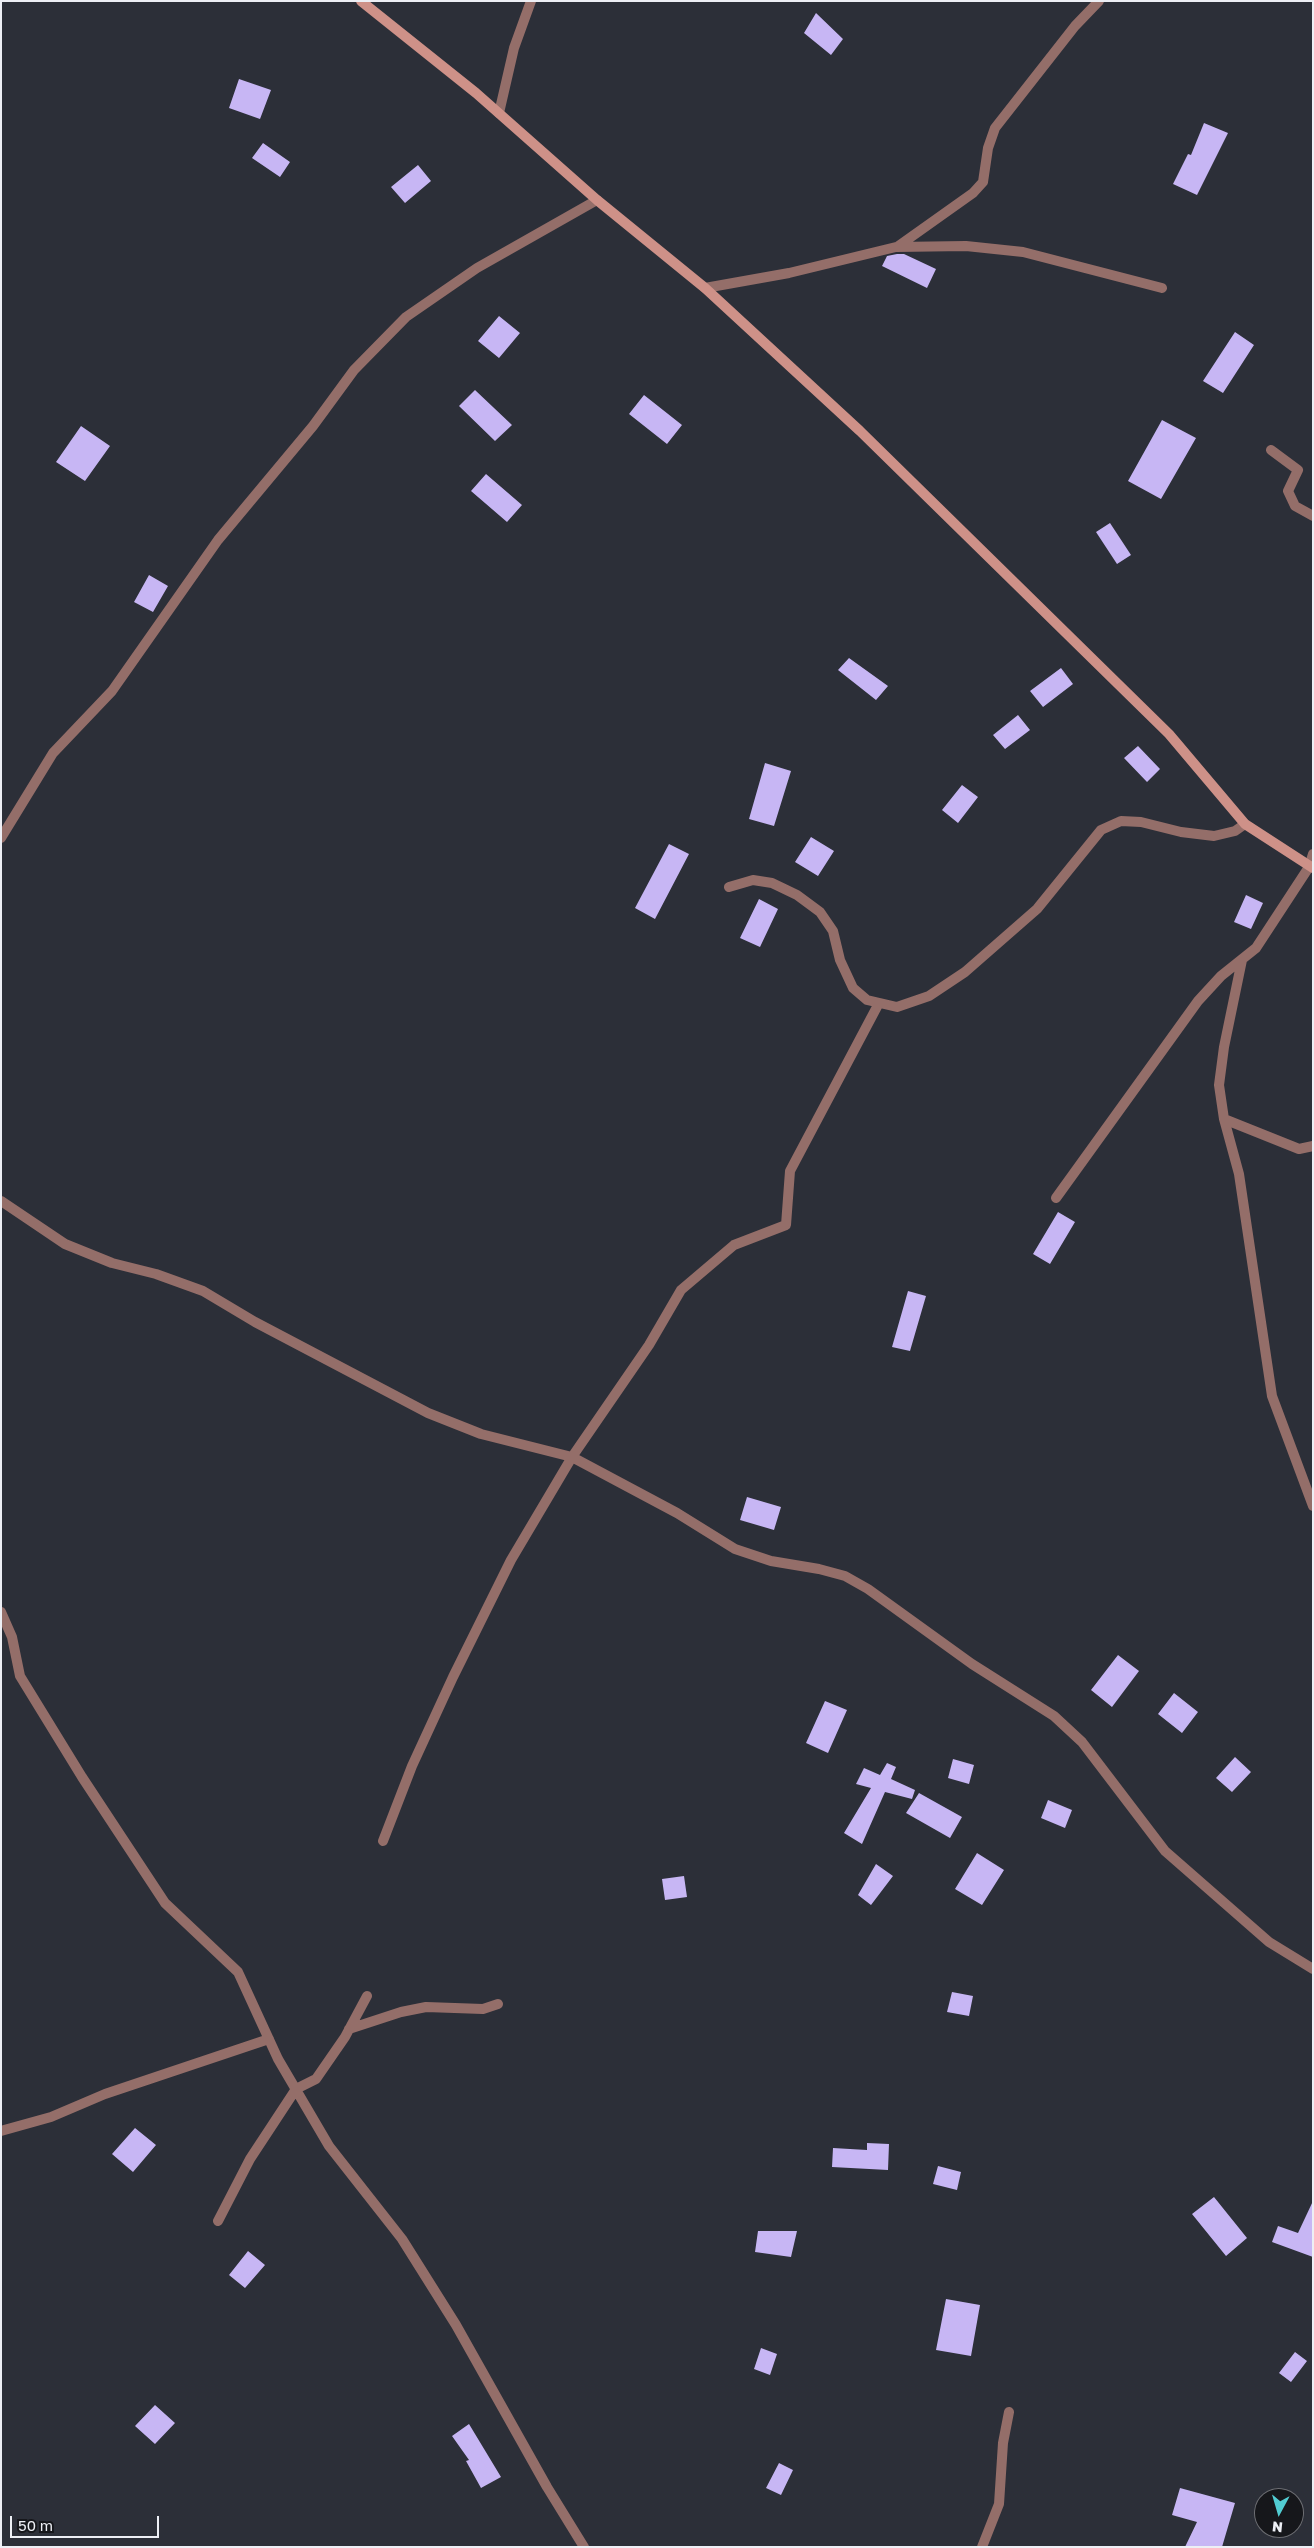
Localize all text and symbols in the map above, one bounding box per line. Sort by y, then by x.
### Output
north arrow [1254,2488,1304,2538]
scale bar [12,2506,161,2538]
text: 50 m [18,2516,53,2534]
text: N [1271,2518,1284,2536]

